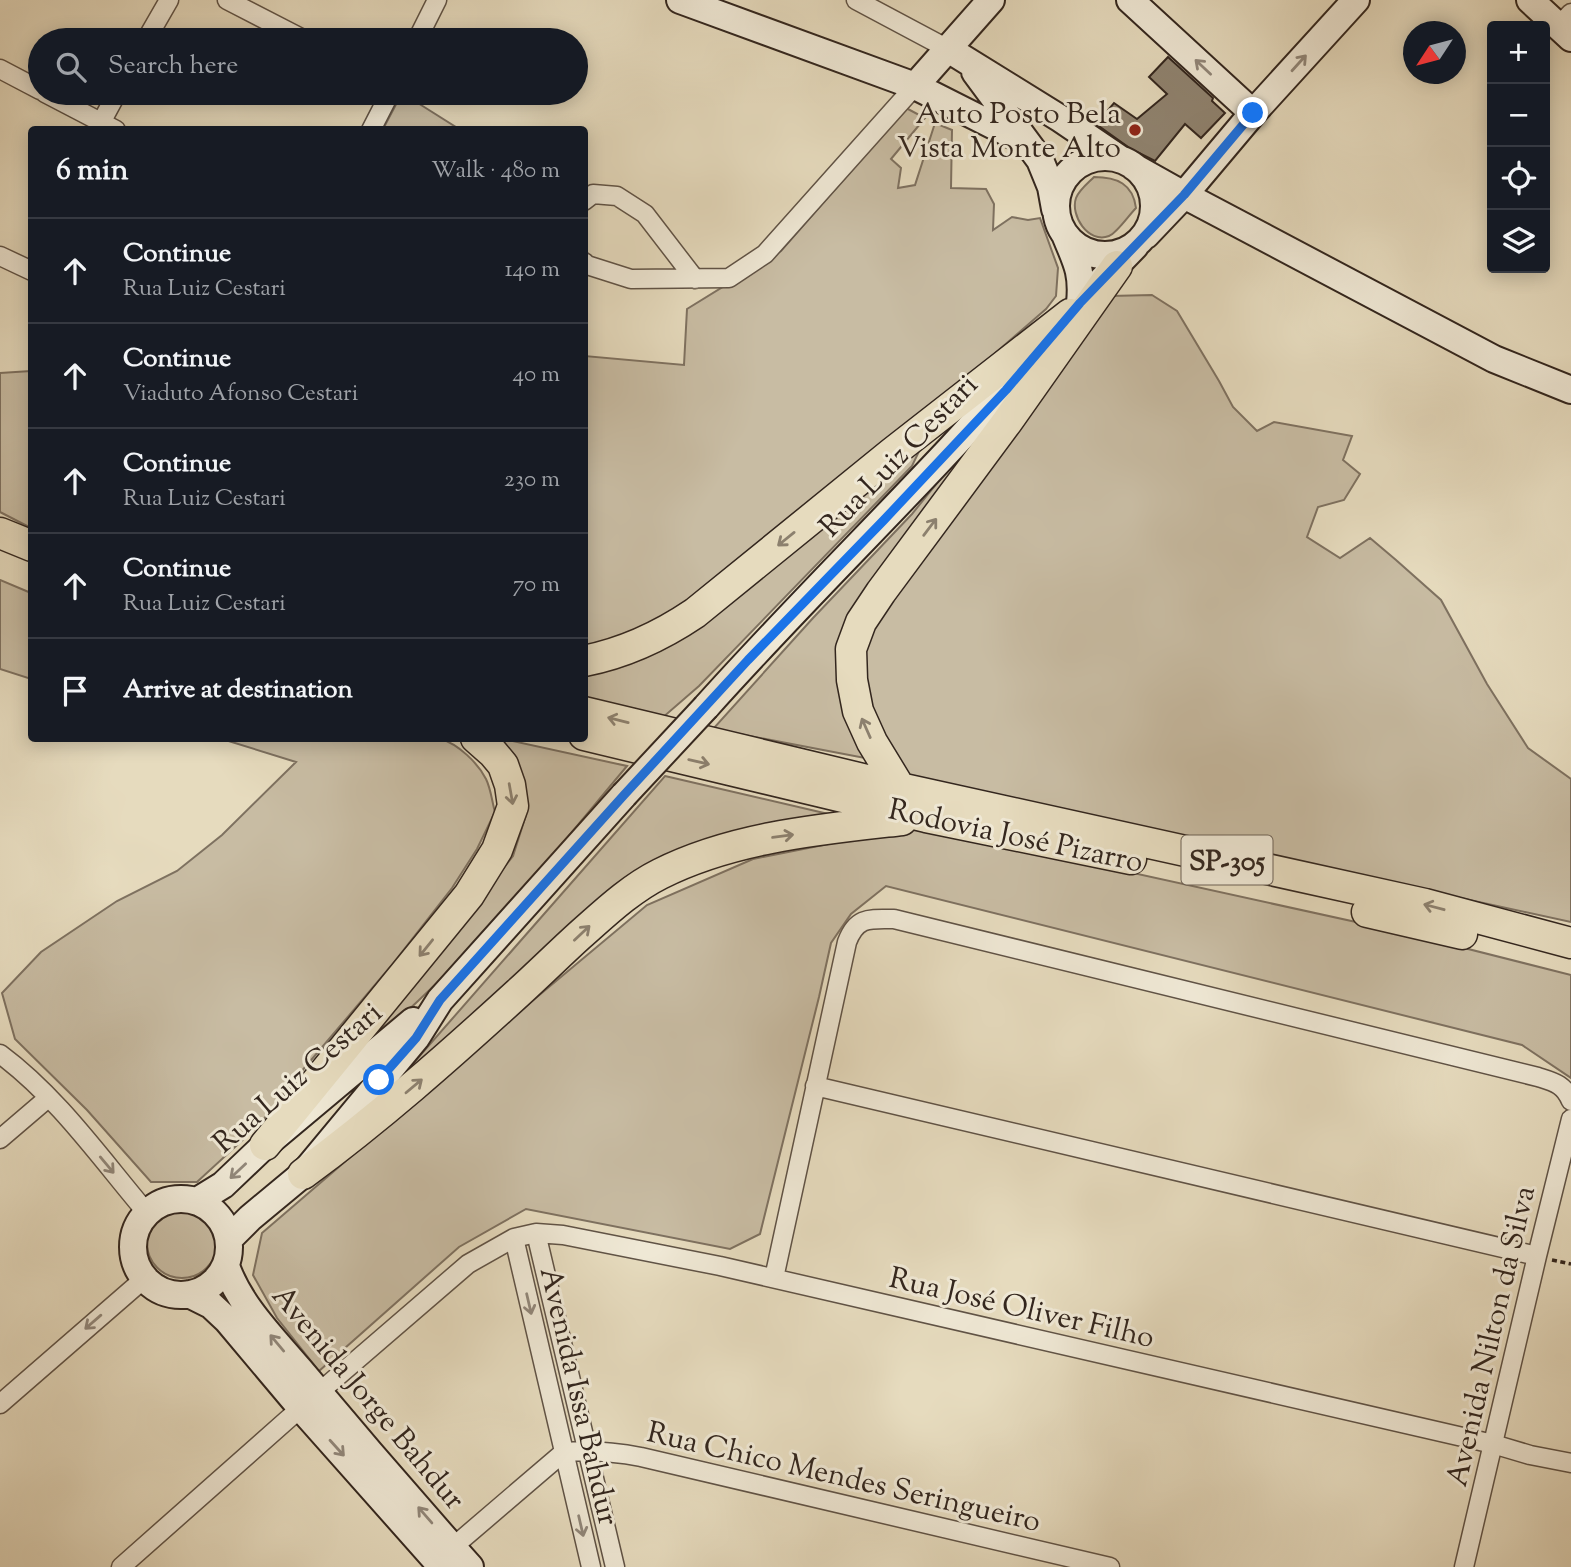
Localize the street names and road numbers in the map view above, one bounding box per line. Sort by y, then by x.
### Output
street label: Rua Luiz Cestari [811,365,989,548]
street label: Rodovia José Pizarro [884,789,1147,885]
road number: SP-305 [1182,836,1272,884]
street label: Rua Luiz Cestari [204,993,393,1165]
street label: Avenida Nilton da Silva [1437,1182,1548,1491]
street label: Rua José Oliver Filho [885,1258,1158,1361]
street label: Avenida Issa Bahdur [527,1263,628,1530]
street label: Avenida Jorge Bahdur [260,1277,474,1520]
street label: Rua Chico Mendes Seringueiro [642,1412,1045,1545]

